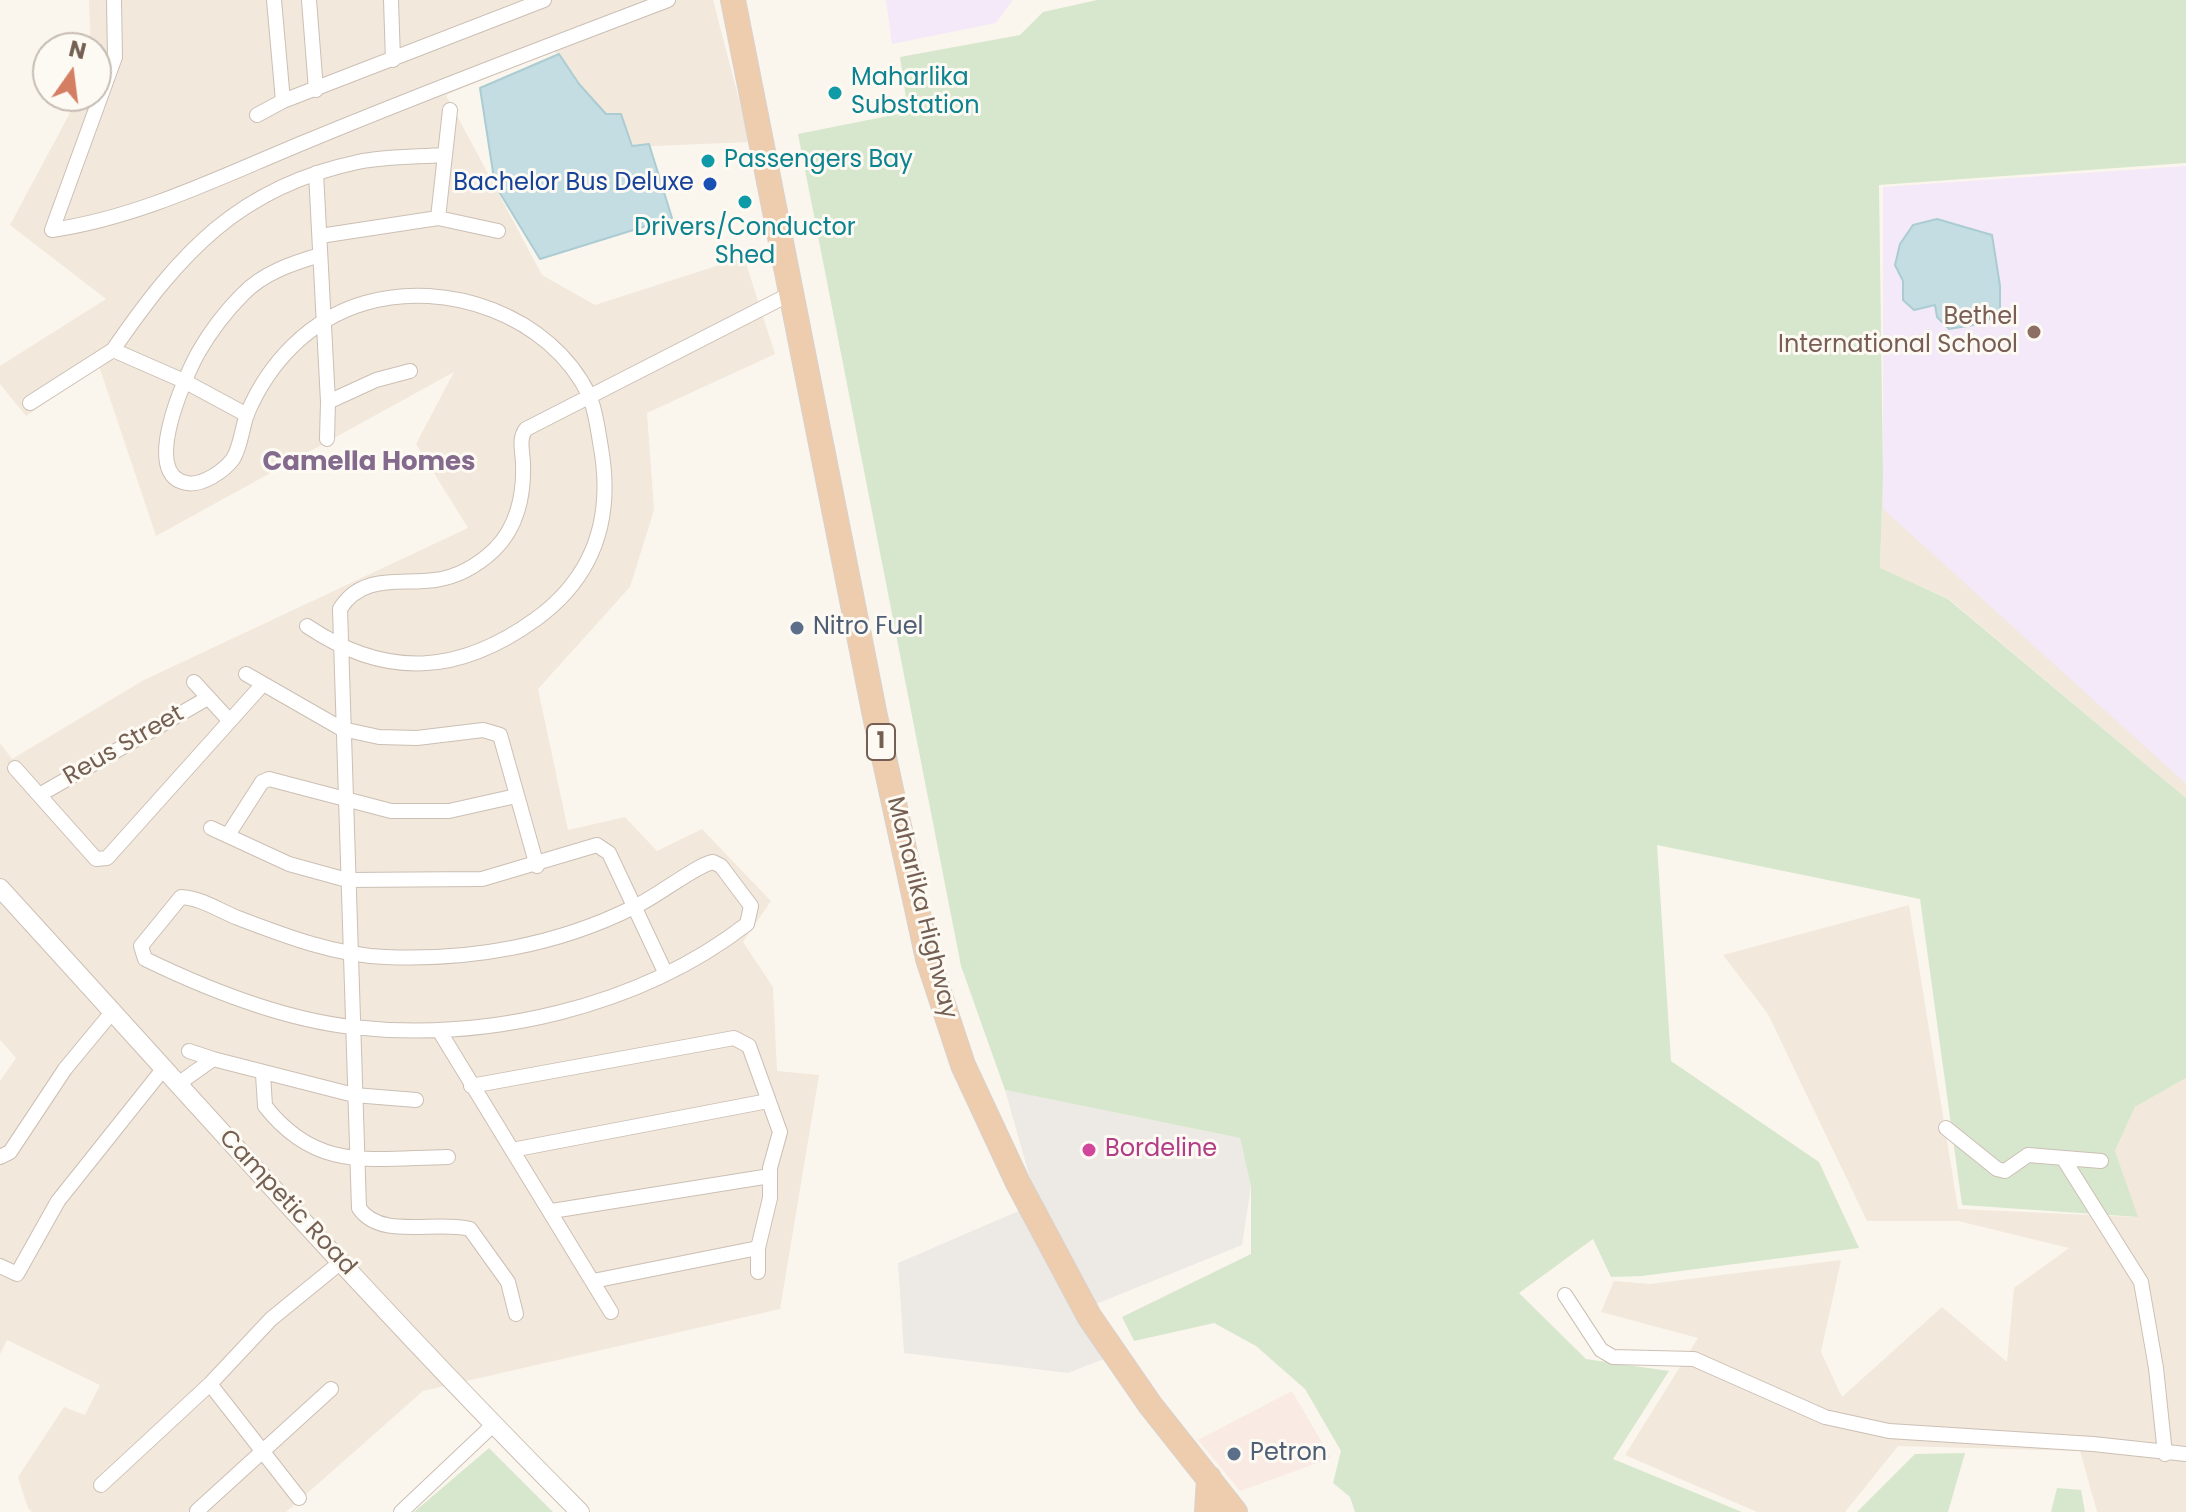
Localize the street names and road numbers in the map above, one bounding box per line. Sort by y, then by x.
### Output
street label: Reus Street [59,700,189,792]
road number: 1 [867,724,895,760]
street label: Maharlika Highway [879,794,963,1022]
street label: Campetic Road [212,1124,362,1282]

